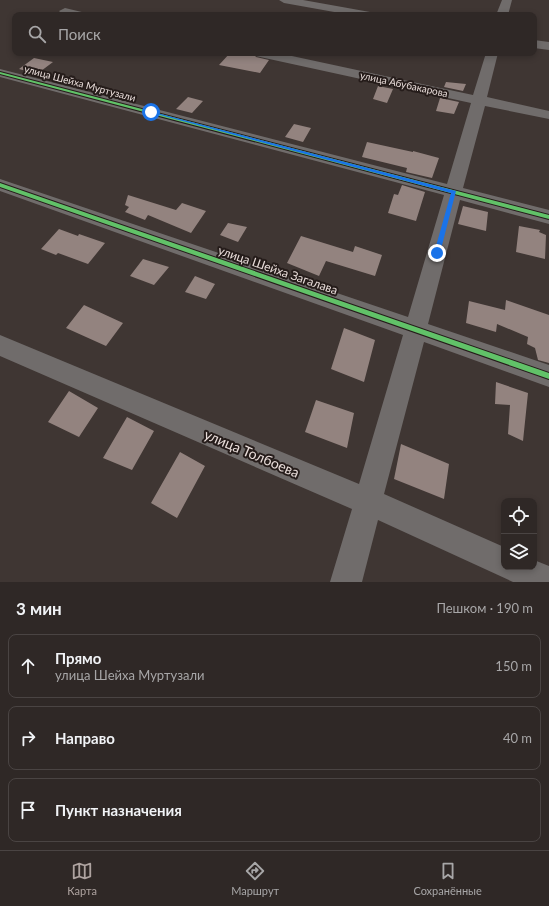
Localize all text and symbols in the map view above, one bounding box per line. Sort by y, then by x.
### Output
search box [12,12,537,56]
icon: search [26,23,48,45]
text: Поиск [58,25,101,43]
street label: улица Шейха Муртузали [23,62,137,104]
street label: улица Абубакарова [359,69,449,99]
route start [142,103,160,121]
street label: улица Шейха Загалава [216,242,340,298]
route end [428,244,446,262]
street label: улица Толбоева [202,425,302,481]
map controls [501,498,537,570]
button: locate [501,498,537,534]
button: layers [501,534,537,570]
text: 3 мин [16,598,62,619]
text: Пешком · 190 m [436,600,533,616]
text: Прямо [55,649,101,667]
icon: ahead [17,655,39,677]
text: 150 m [495,658,532,674]
text: улица Шейха Муртузали [55,667,205,683]
icon: right [17,727,39,749]
text: Направо [55,729,115,747]
text: 40 m [503,730,532,746]
icon: arrive [17,799,39,821]
text: Пункт назначения [55,801,182,819]
tab: Карта [67,860,97,897]
tab: Маршрут [231,860,279,897]
tab: Сохранённые [413,860,482,897]

